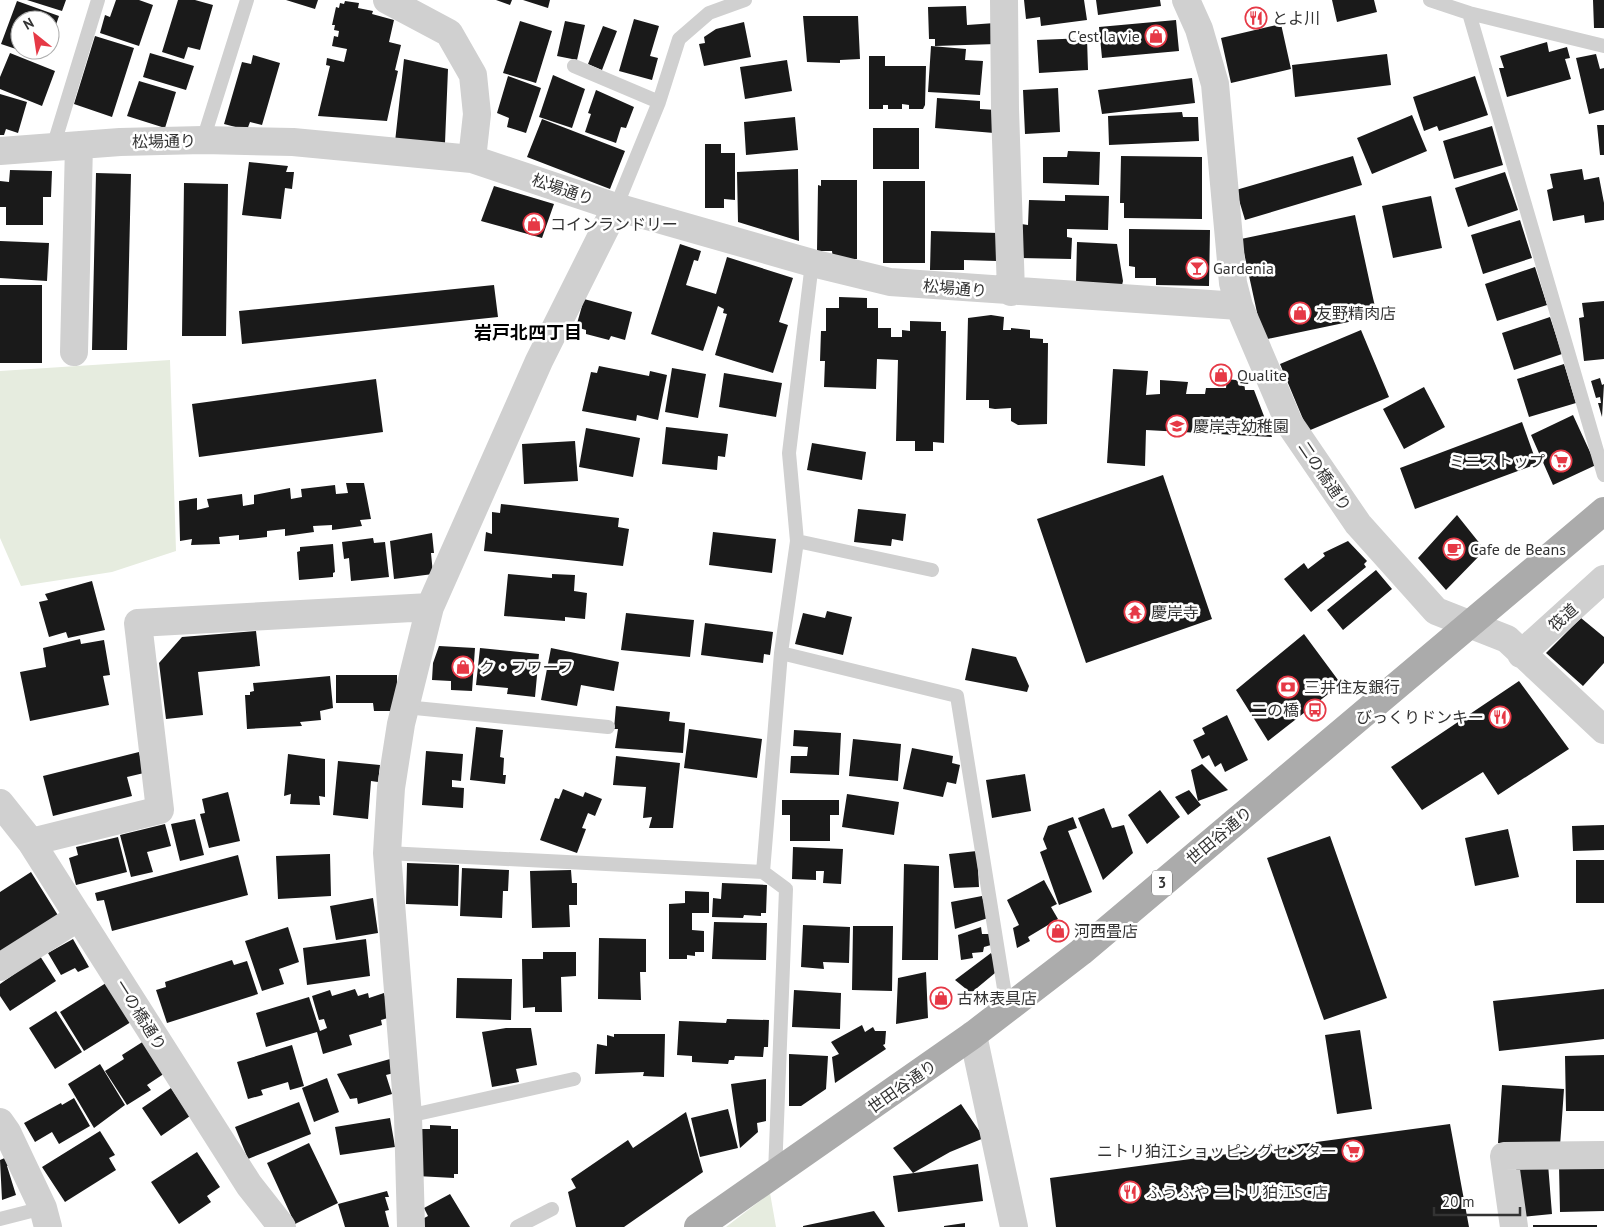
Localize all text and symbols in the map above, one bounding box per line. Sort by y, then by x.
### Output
restaurant icon: とよ川 [1244,6,1268,30]
place label: とよ川 [1272,8,1320,28]
north arrow [10,10,60,60]
text: N [20,14,37,34]
shop icon: C'est la vie [1144,24,1168,48]
place label: C'est la vie [1068,26,1140,46]
street label: 松場通り [132,130,196,152]
street label: 松場通り [529,169,597,209]
shop icon: コインランドリー [522,212,546,236]
place label: コインランドリー [550,214,678,234]
bar icon: Gardenia [1185,256,1209,280]
place label: Gardenia [1213,258,1274,278]
street label: 松場通り [922,275,988,301]
shop icon: 友野精肉店 [1288,301,1312,325]
place label: 友野精肉店 [1316,303,1396,323]
district label: 岩戸北四丁目 [474,321,582,344]
shop icon: Qualite [1209,363,1233,387]
place label: Qualite [1237,365,1287,385]
school or university icon: 慶岸寺幼稚園 [1165,414,1189,438]
place label: 慶岸寺幼稚園 [1193,416,1289,436]
street label: 二の橋通り [1294,437,1356,515]
supermarket icon: ミニストップ [1549,449,1573,473]
place label: ミニストップ [1449,451,1545,471]
cafe icon: Cafe de Beans [1442,537,1466,561]
place label: Cafe de Beans [1470,539,1566,559]
street label: 筏道 [1544,599,1582,635]
temple icon: 慶岸寺 [1123,600,1147,624]
place label: 慶岸寺 [1151,602,1199,622]
shop icon: ク・フワーフ [451,655,475,679]
place label: ク・フワーフ [479,657,574,677]
bank icon: 三井住友銀行 [1276,675,1300,699]
place label: 三井住友銀行 [1304,677,1400,697]
bus stop icon: 二の橋 [1303,698,1327,722]
place label: 二の橋 [1251,700,1299,720]
restaurant icon: びっくりドンキー [1488,705,1512,729]
place label: びっくりドンキー [1356,707,1484,727]
street label: 世田谷通り [1182,802,1256,868]
road number: 3 [1152,870,1172,896]
shop icon: 河西畳店 [1046,919,1070,943]
place label: 河西畳店 [1074,921,1138,941]
street label: 一の橋通り [111,976,171,1054]
shop icon: 古林表具店 [929,986,953,1010]
place label: 古林表具店 [957,988,1037,1008]
street label: 世田谷通り [863,1055,941,1117]
supermarket icon: ニトリ狛江ショッピングセンター [1341,1139,1365,1163]
place label: ニトリ狛江ショッピングセンター [1097,1141,1337,1161]
restaurant icon: ふうふや ニトリ狛江SC店 [1118,1180,1142,1204]
place label: ふうふや ニトリ狛江SC店 [1146,1182,1328,1202]
scale bar [1434,1184,1520,1216]
text: 20 m [1442,1192,1475,1211]

